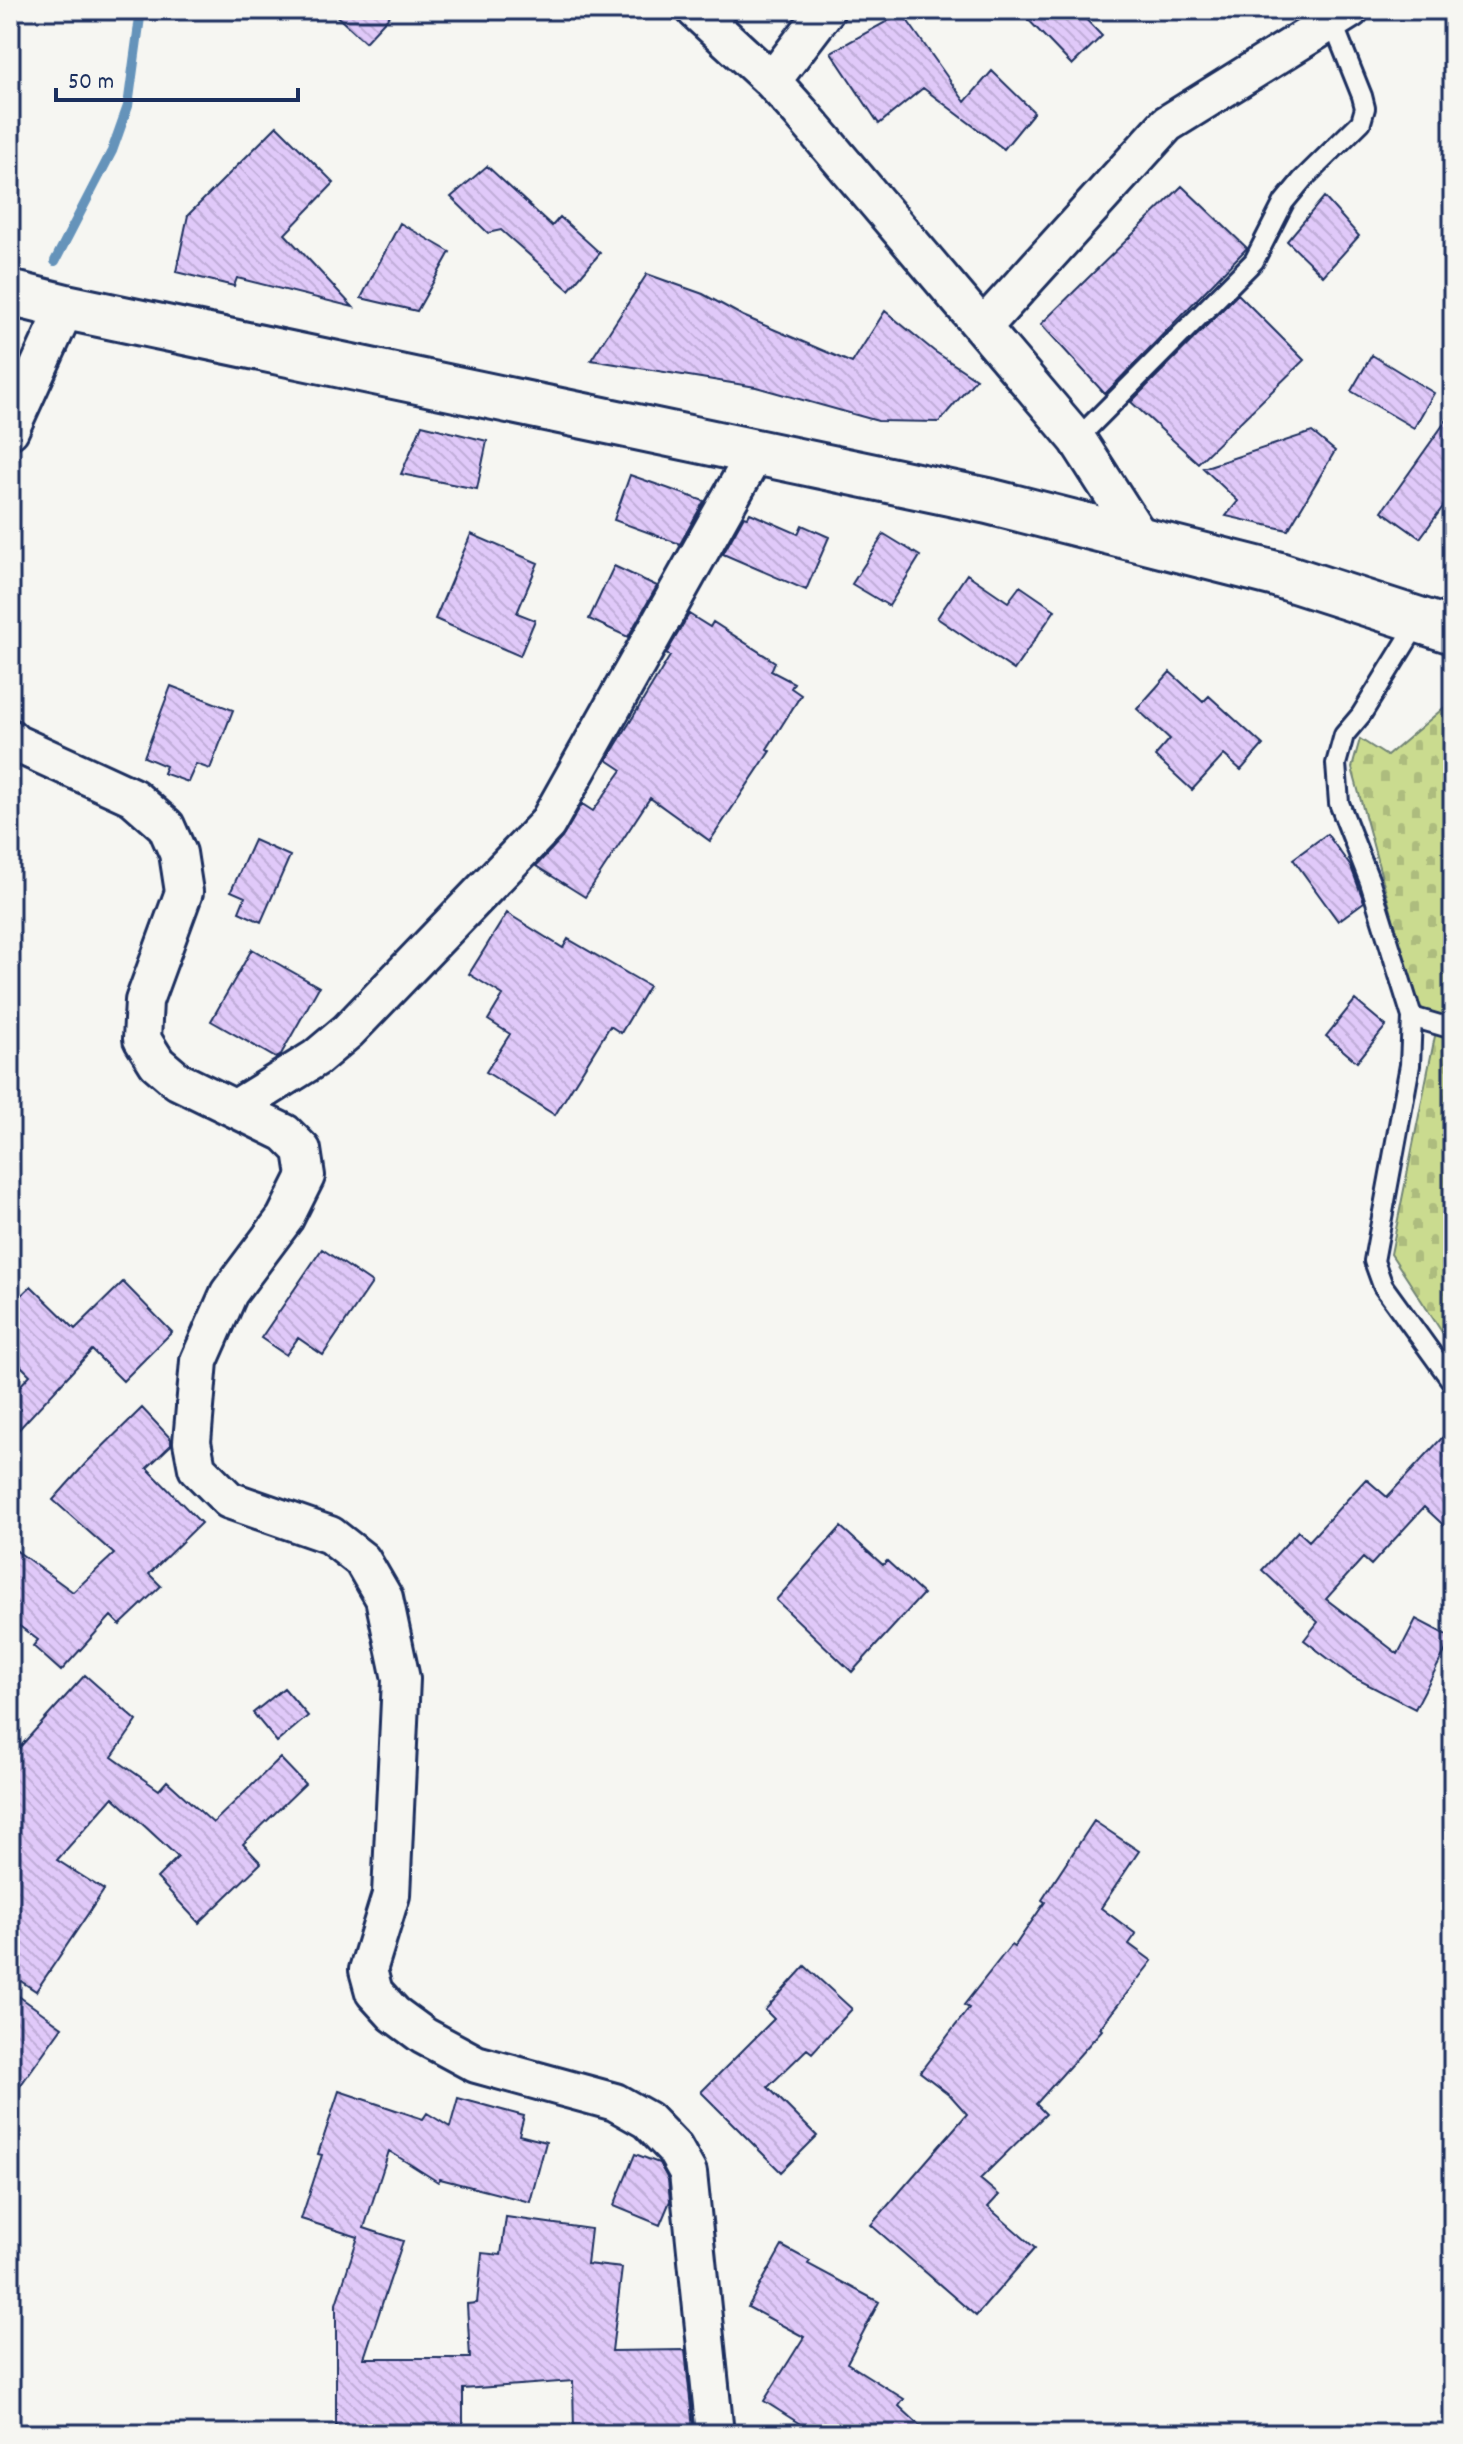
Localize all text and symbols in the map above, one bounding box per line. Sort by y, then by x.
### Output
scale bar [56,52,298,102]
text: 50 m [68,66,114,100]

